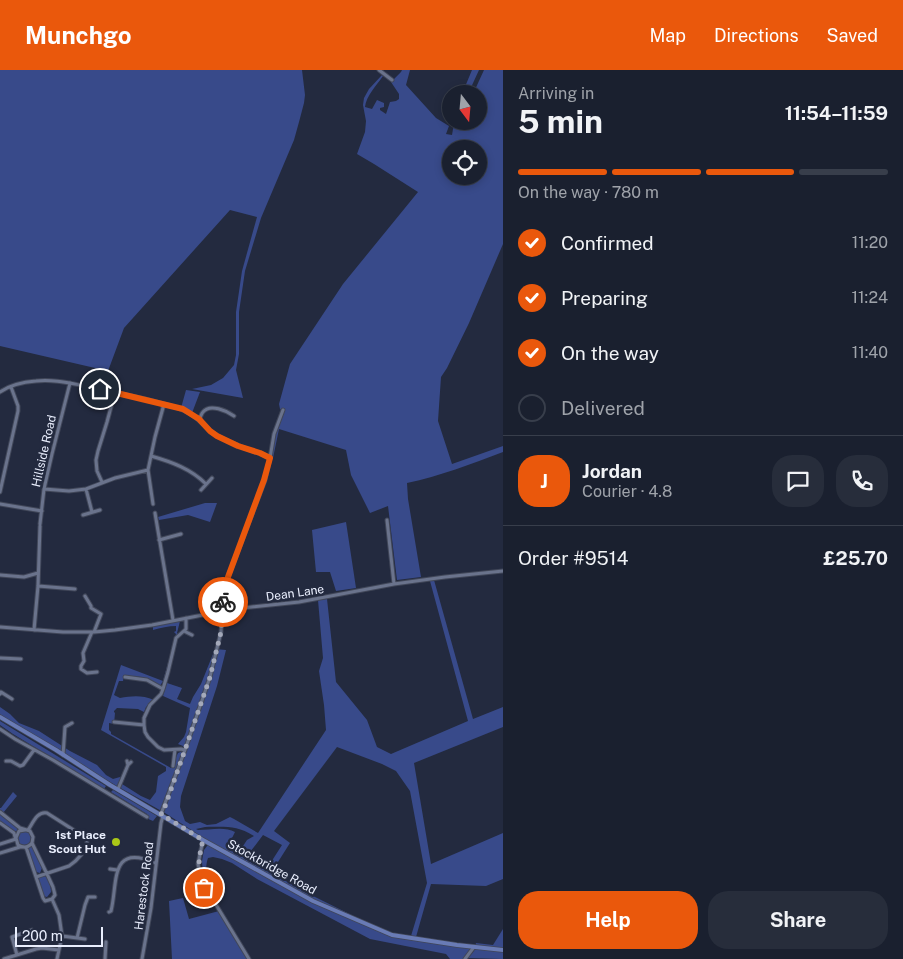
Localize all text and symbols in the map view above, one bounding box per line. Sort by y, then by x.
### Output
text: Munchgo [25,21,131,49]
text: Map [649,25,686,46]
text: Directions [714,25,799,46]
text: Saved [827,25,878,46]
text: Arriving in [518,84,594,103]
north arrow [442,85,488,130]
map controls [442,85,487,185]
text: 11:54–11:59 [785,102,888,124]
text: 5 min [518,103,603,140]
button: locate [442,140,487,185]
text: On the way · 780 m [518,183,659,202]
icon: check [518,229,546,257]
text: Confirmed [561,232,654,254]
text: 11:20 [852,233,888,252]
icon: check [518,284,546,312]
text: Preparing [561,287,648,309]
text: 11:24 [851,288,888,307]
icon: check [518,339,546,367]
text: On the way [561,342,659,364]
text: 11:40 [852,343,888,362]
pin [79,368,121,410]
icon: home [86,375,114,403]
text: Delivered [561,397,645,419]
street label: Hillside Road [29,414,59,488]
button: chat [772,455,824,507]
button: phone [836,455,888,507]
text: Jordan [582,460,642,482]
text: J [540,470,548,492]
text: Courier · 4.8 [582,482,672,501]
text: Order #9514 [518,547,628,569]
text: £25.70 [823,547,888,569]
courier [198,577,248,627]
street label: Dean Lane [265,582,325,604]
icon: bike [209,588,237,616]
place label: 1st Place Scout Hut [48,828,106,856]
marker: 1st Place Scout Hut [110,836,122,848]
street label: Stockbridge Road [225,837,319,897]
street label: Harestock Road [132,841,156,931]
pin [183,867,225,909]
icon: bag [190,874,218,902]
button: Help [518,891,698,949]
button: Share [708,891,888,949]
scale bar [15,924,102,947]
text: 200 m [22,928,63,944]

